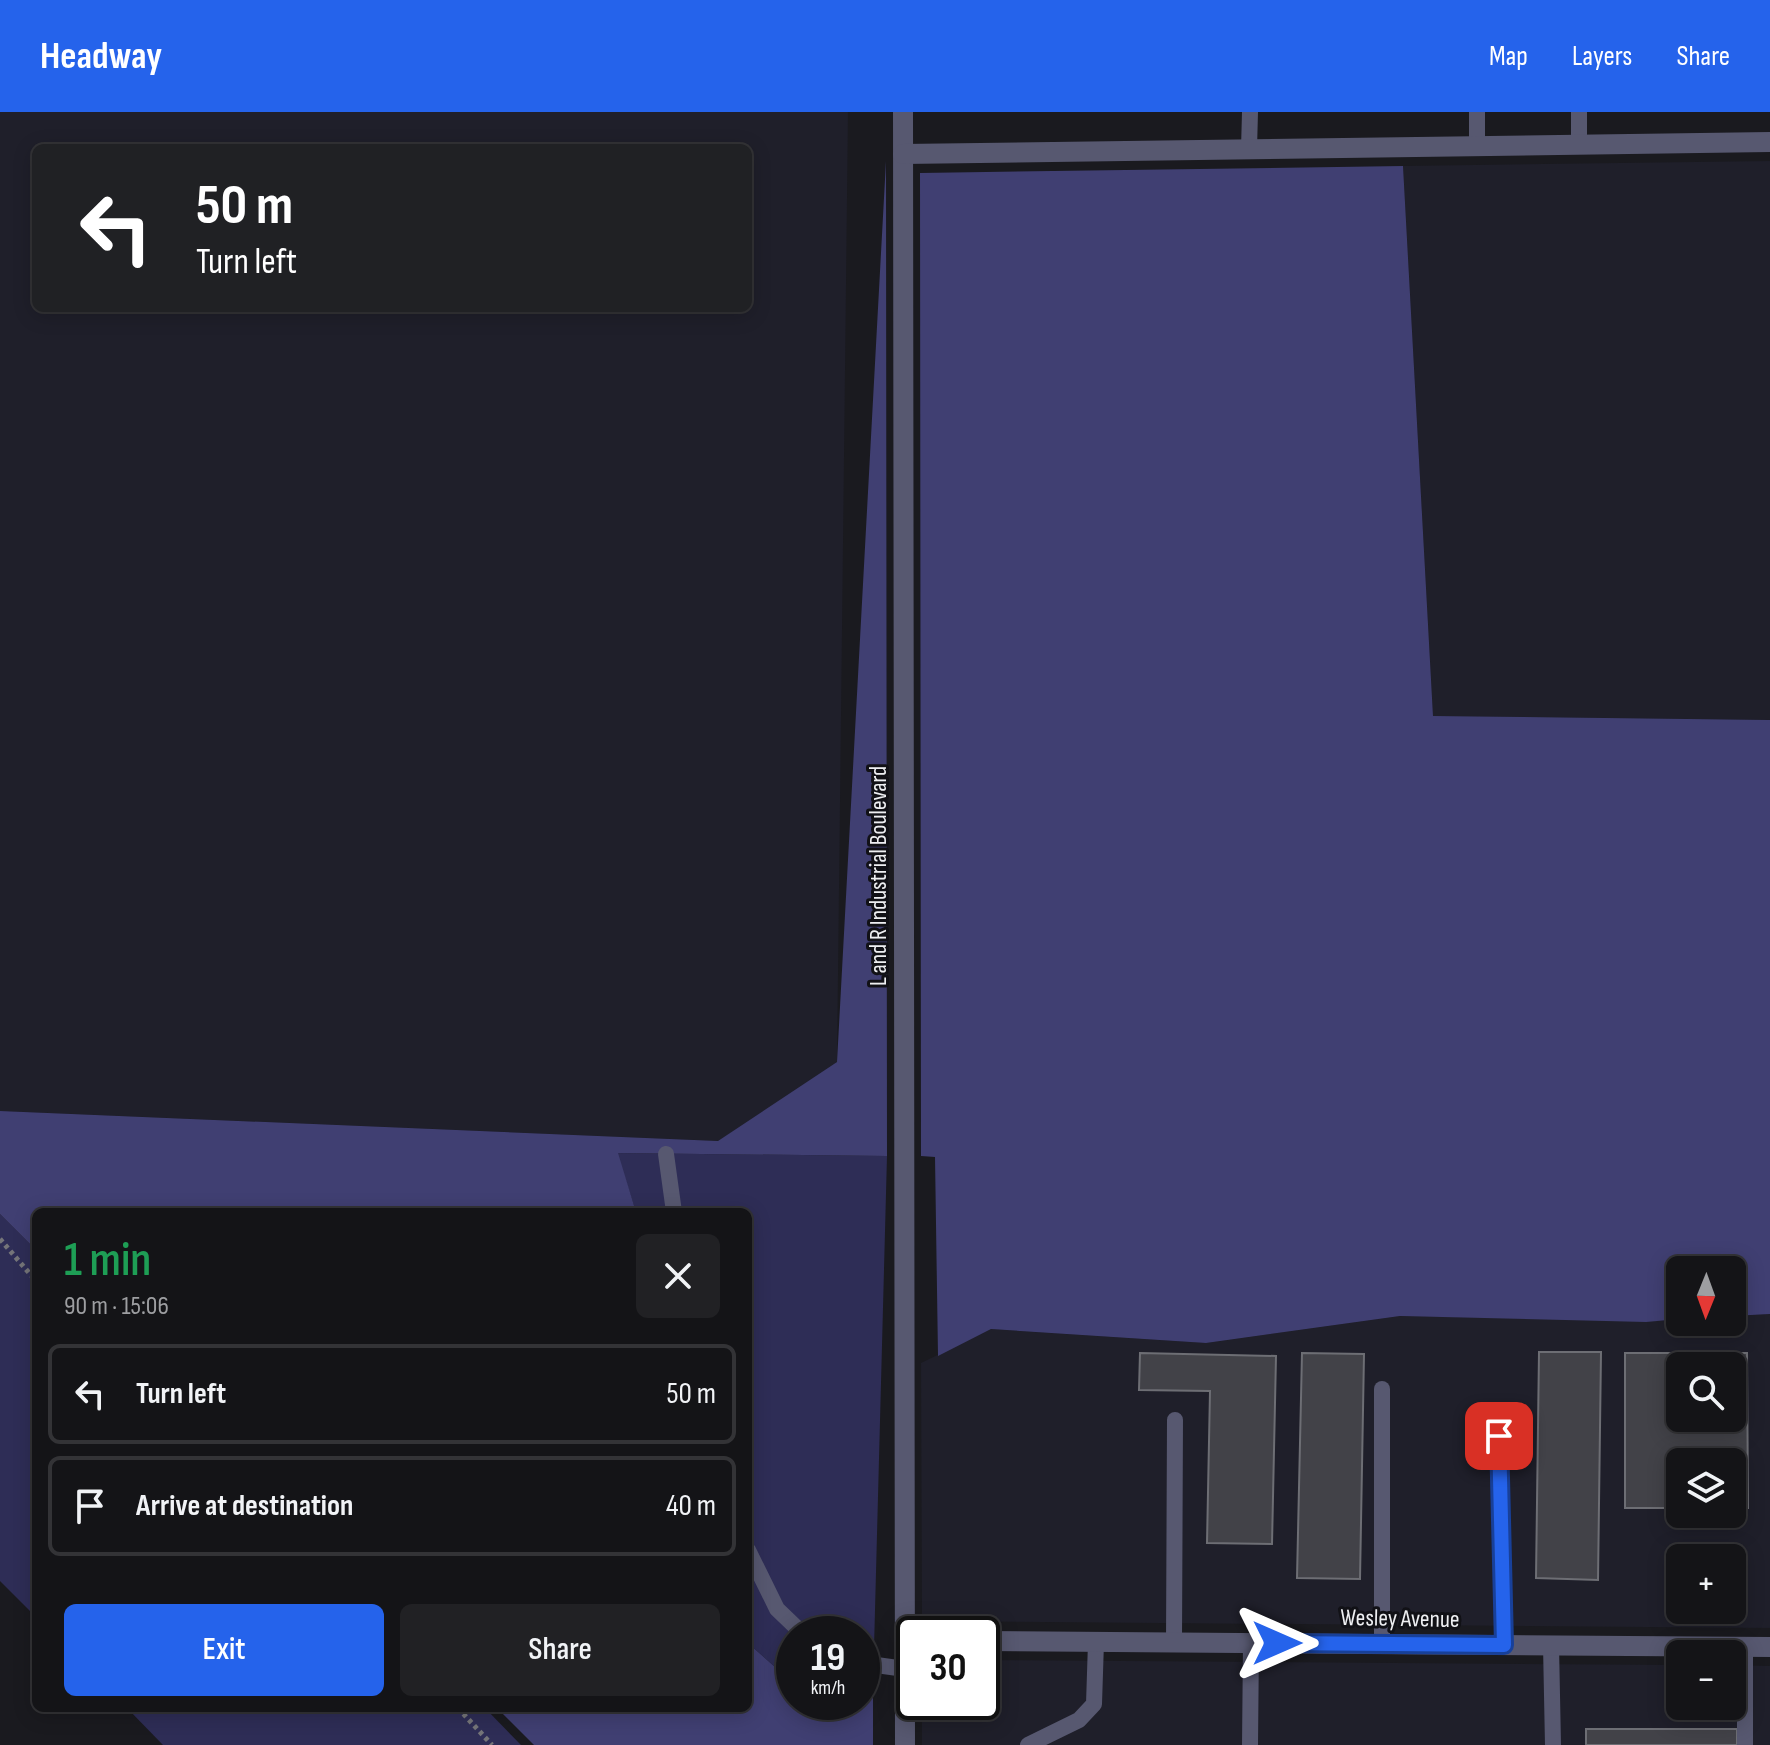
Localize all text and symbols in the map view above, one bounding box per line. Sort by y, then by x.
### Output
text: Headway [40,34,162,79]
text: Map [1489,40,1528,73]
text: Layers [1572,40,1632,73]
text: Share [1676,40,1730,73]
text: 50 m [196,173,293,240]
icon: left [64,176,168,280]
text: Turn left [196,241,297,284]
street label: L and R Industrial Boulevard [864,766,893,986]
text: 1 min [64,1232,151,1289]
button: close [636,1234,720,1318]
north arrow [1666,1256,1746,1336]
map controls [1666,1256,1746,1720]
text: 90 m · 15:06 [64,1291,169,1322]
button: search [1666,1352,1746,1432]
icon: left [68,1372,112,1416]
text: Turn left [136,1376,226,1412]
text: 50 m [667,1376,716,1412]
pin [1465,1402,1533,1470]
icon: arrive [1477,1414,1521,1458]
button: layers [1666,1448,1746,1528]
icon: arrive [68,1484,112,1528]
text: Arrive at destination [136,1488,353,1524]
text: 40 m [666,1488,716,1524]
button: + [1666,1544,1746,1624]
position arrow [1235,1601,1319,1685]
street label: Wesley Avenue [1340,1603,1460,1634]
button: Exit [64,1604,384,1696]
button: Share [400,1604,720,1696]
speed limit sign: 30 [896,1616,1000,1720]
text: 19 [811,1634,845,1682]
button: − [1666,1640,1746,1720]
text: km/h [811,1676,845,1700]

